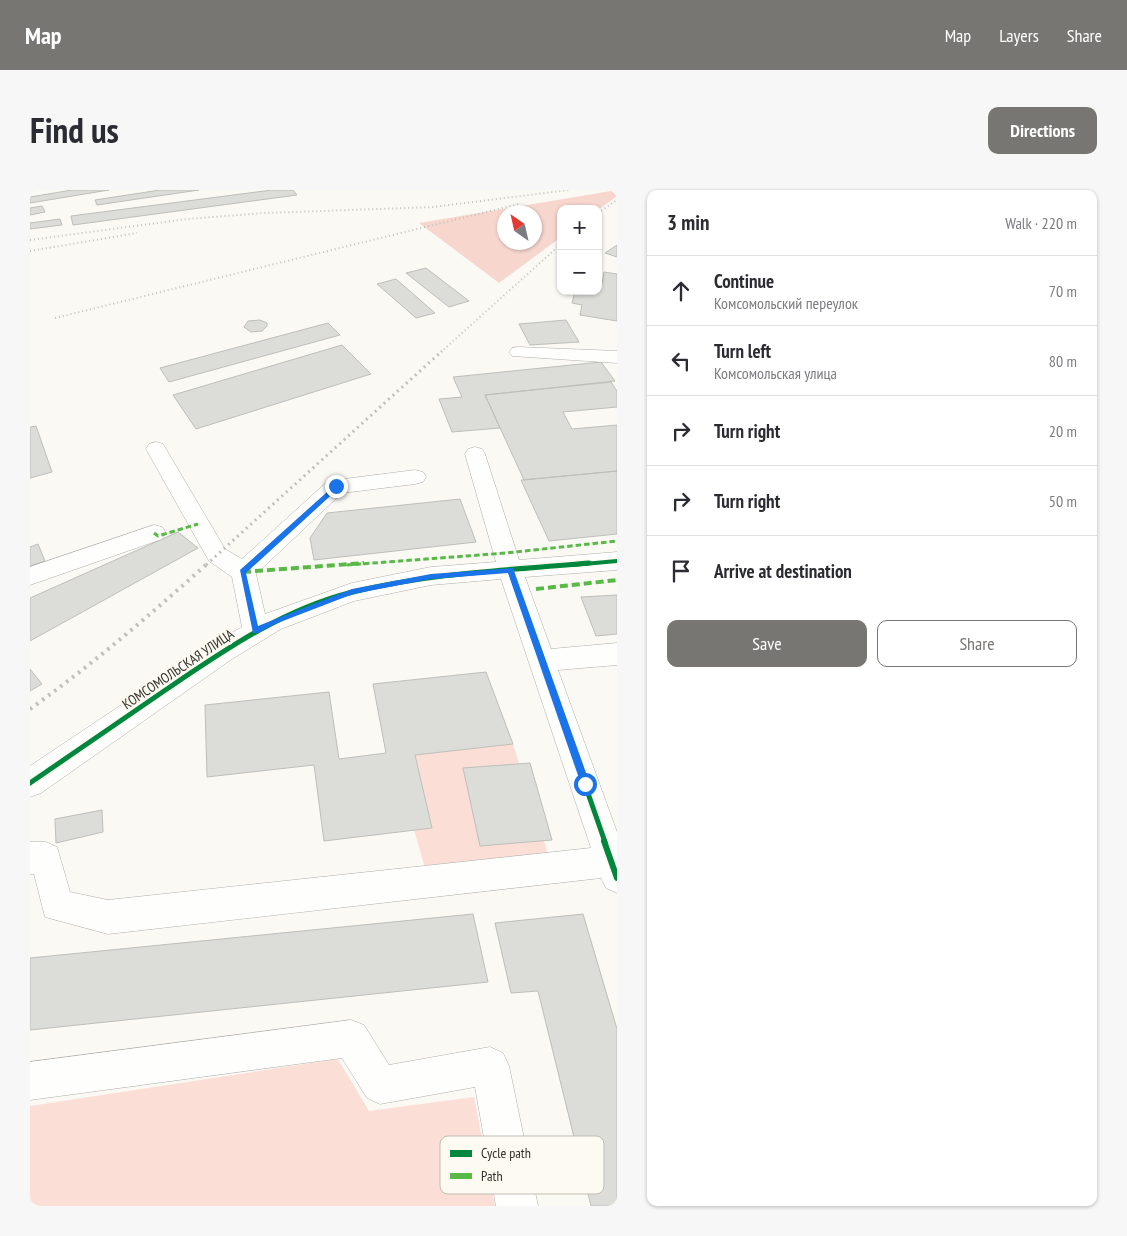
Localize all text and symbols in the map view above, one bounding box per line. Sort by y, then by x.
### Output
text: Map [25,20,62,51]
text: Map [945,24,971,47]
text: Layers [999,24,1039,47]
text: Share [1067,24,1102,47]
text: Find us [30,107,119,153]
button: Directions [988,107,1097,154]
north arrow [497,205,542,250]
map controls [557,205,602,295]
button: + [557,205,602,250]
text: 3 min [667,209,709,236]
text: Walk · 220 m [1005,213,1077,233]
button: − [557,250,602,295]
text: Continue [714,269,774,293]
icon: ahead [667,277,695,305]
text: 70 m [1049,281,1077,301]
text: Комсомольский переулок [714,293,858,313]
text: Turn left [714,339,771,363]
icon: left [667,347,695,375]
text: 80 m [1049,351,1077,371]
text: Комсомольская улица [714,363,837,383]
icon: right [667,417,695,445]
text: Turn right [714,419,780,443]
text: 20 m [1049,421,1077,441]
route end [325,475,348,498]
icon: right [667,487,695,515]
text: Turn right [714,489,780,513]
text: 50 m [1049,491,1077,511]
icon: arrive [667,557,695,585]
text: Arrive at destination [714,559,852,583]
button: Save [667,620,867,667]
button: Share [877,620,1077,667]
street label: КОМСОМОЛЬСКАЯ УЛИЦА [119,625,238,713]
route start [574,773,597,796]
legend [440,1136,604,1194]
text: Cycle path [481,1144,531,1162]
text: Path [481,1167,503,1185]

